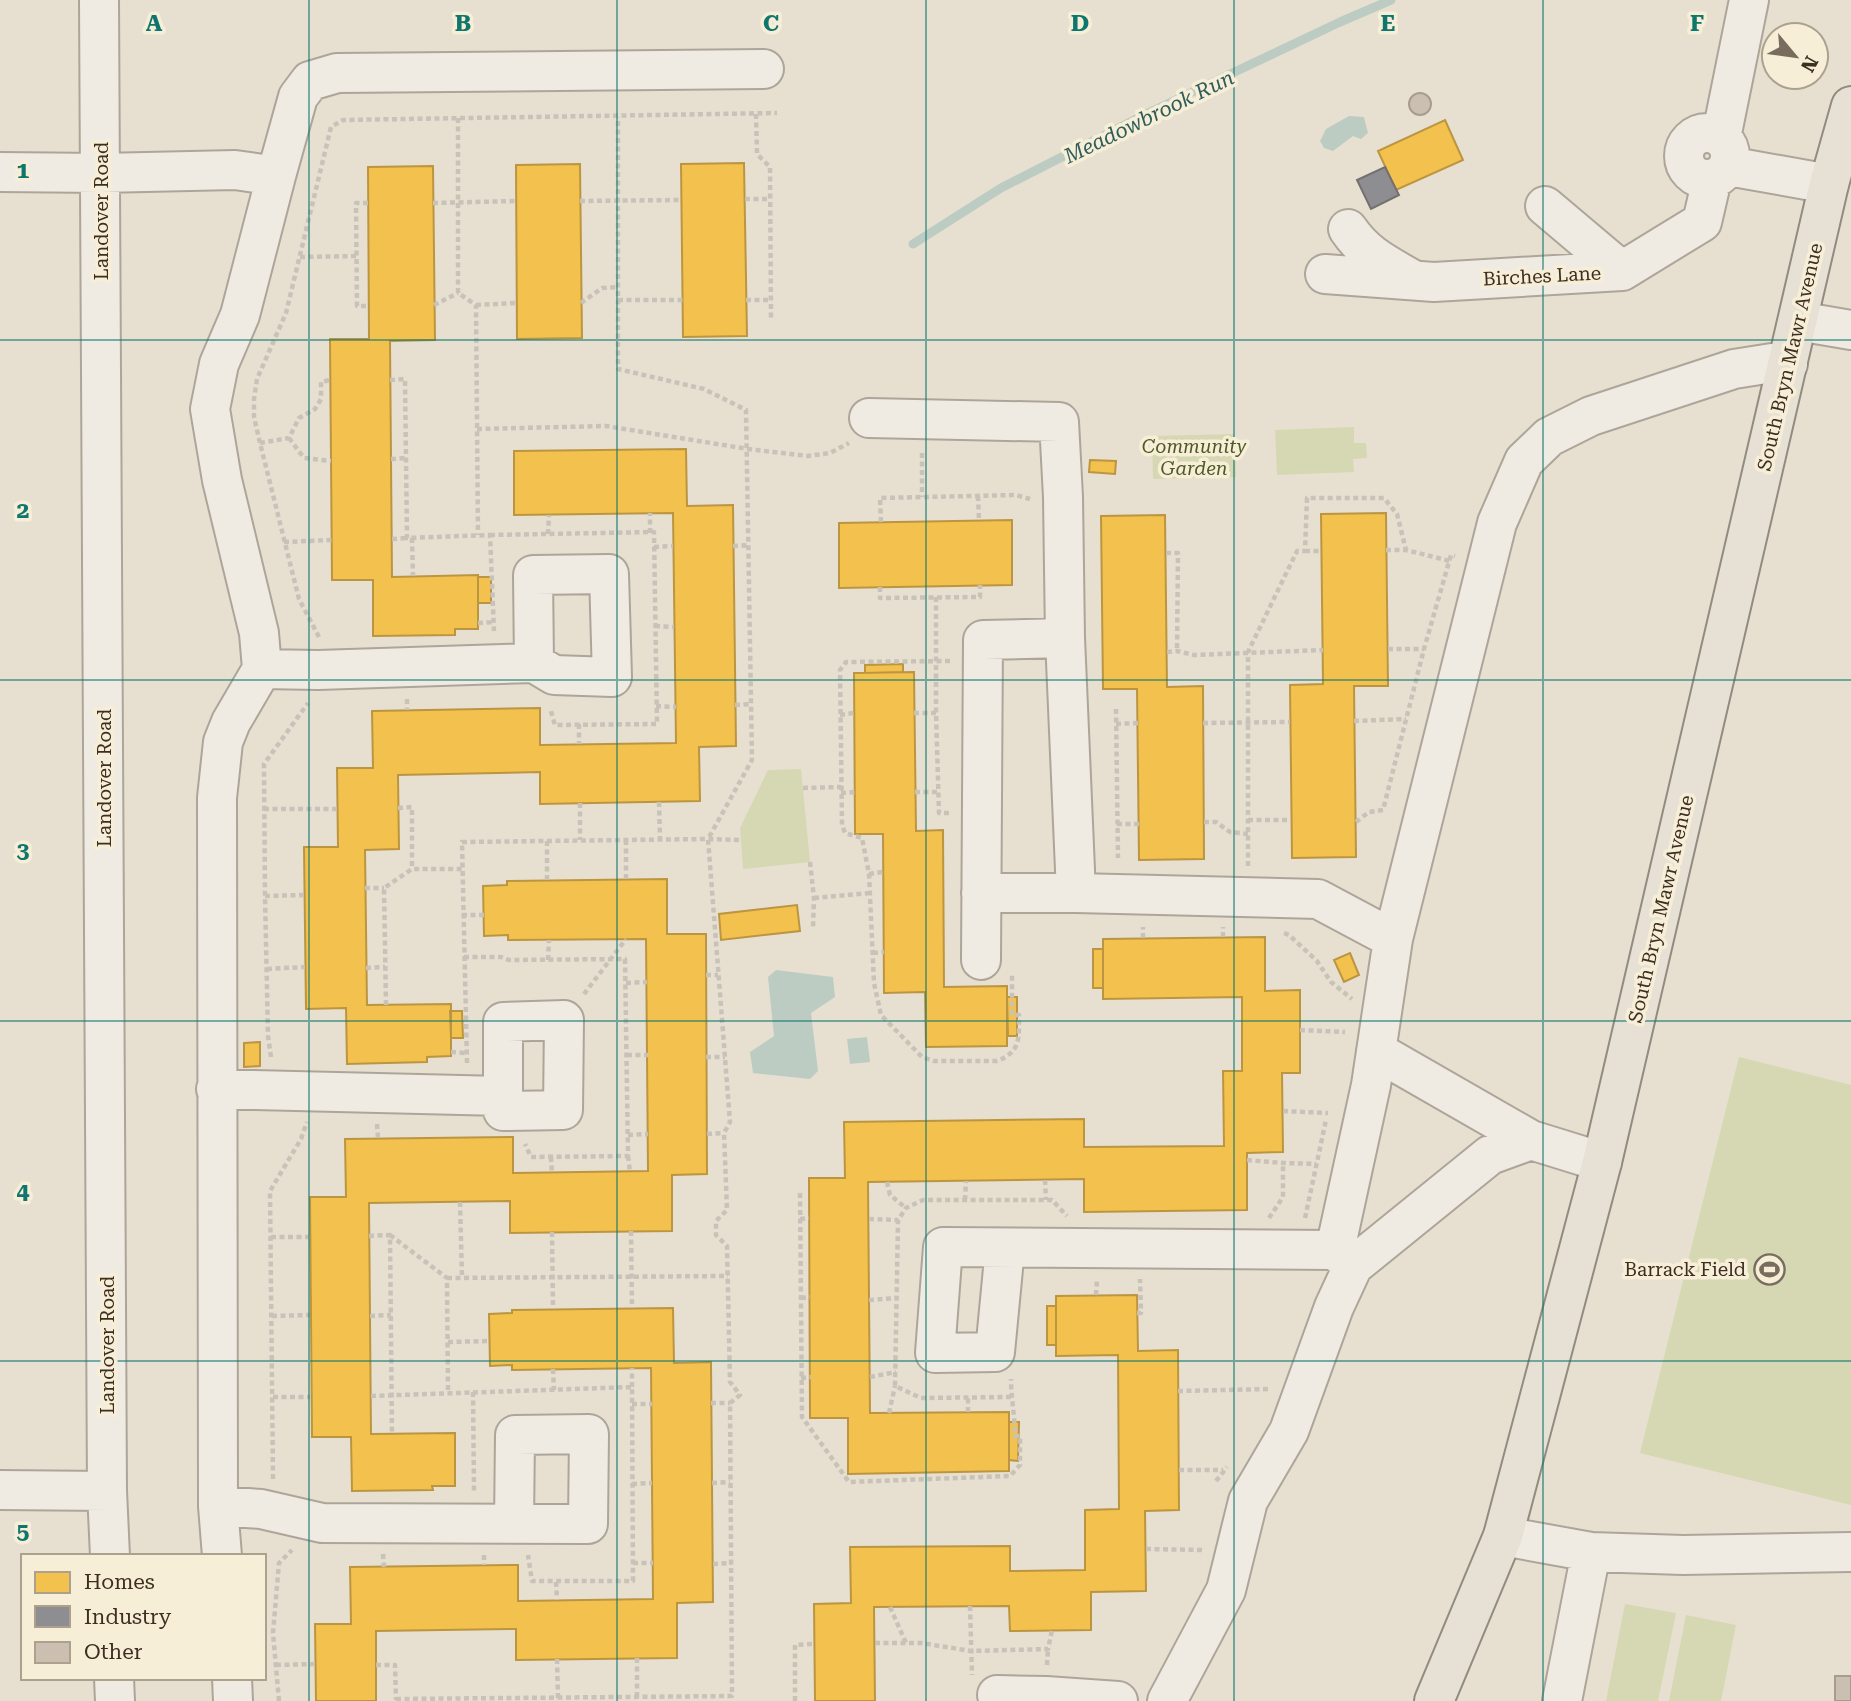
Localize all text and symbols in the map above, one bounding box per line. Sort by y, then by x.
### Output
text: A [146,10,163,37]
text: B [455,10,471,37]
text: C [763,10,779,37]
text: D [1071,10,1089,37]
text: E [1381,10,1395,37]
text: F [1690,10,1704,37]
north arrow [1760,21,1830,91]
text: N [1796,52,1823,76]
water label: Meadowbrook Run [1059,65,1238,169]
street label: Landover Road [90,142,113,280]
text: 1 [17,157,30,184]
street label: South Bryn Mawr Avenue [1753,241,1827,473]
street label: Birches Lane [1482,261,1602,291]
park label: Community Garden [1142,435,1246,480]
text: 2 [17,497,29,524]
street label: Landover Road [93,709,116,847]
street label: South Bryn Mawr Avenue [1624,793,1698,1025]
text: 3 [17,837,30,864]
text: 4 [17,1178,30,1205]
sports icon: Barrack Field [1752,1252,1786,1286]
place label: Barrack Field [1624,1258,1746,1281]
street label: Landover Road [96,1276,119,1414]
text: 5 [17,1518,30,1545]
legend [21,1554,266,1680]
text: Homes [84,1570,155,1594]
text: Industry [84,1605,172,1629]
text: Other [84,1640,143,1664]

